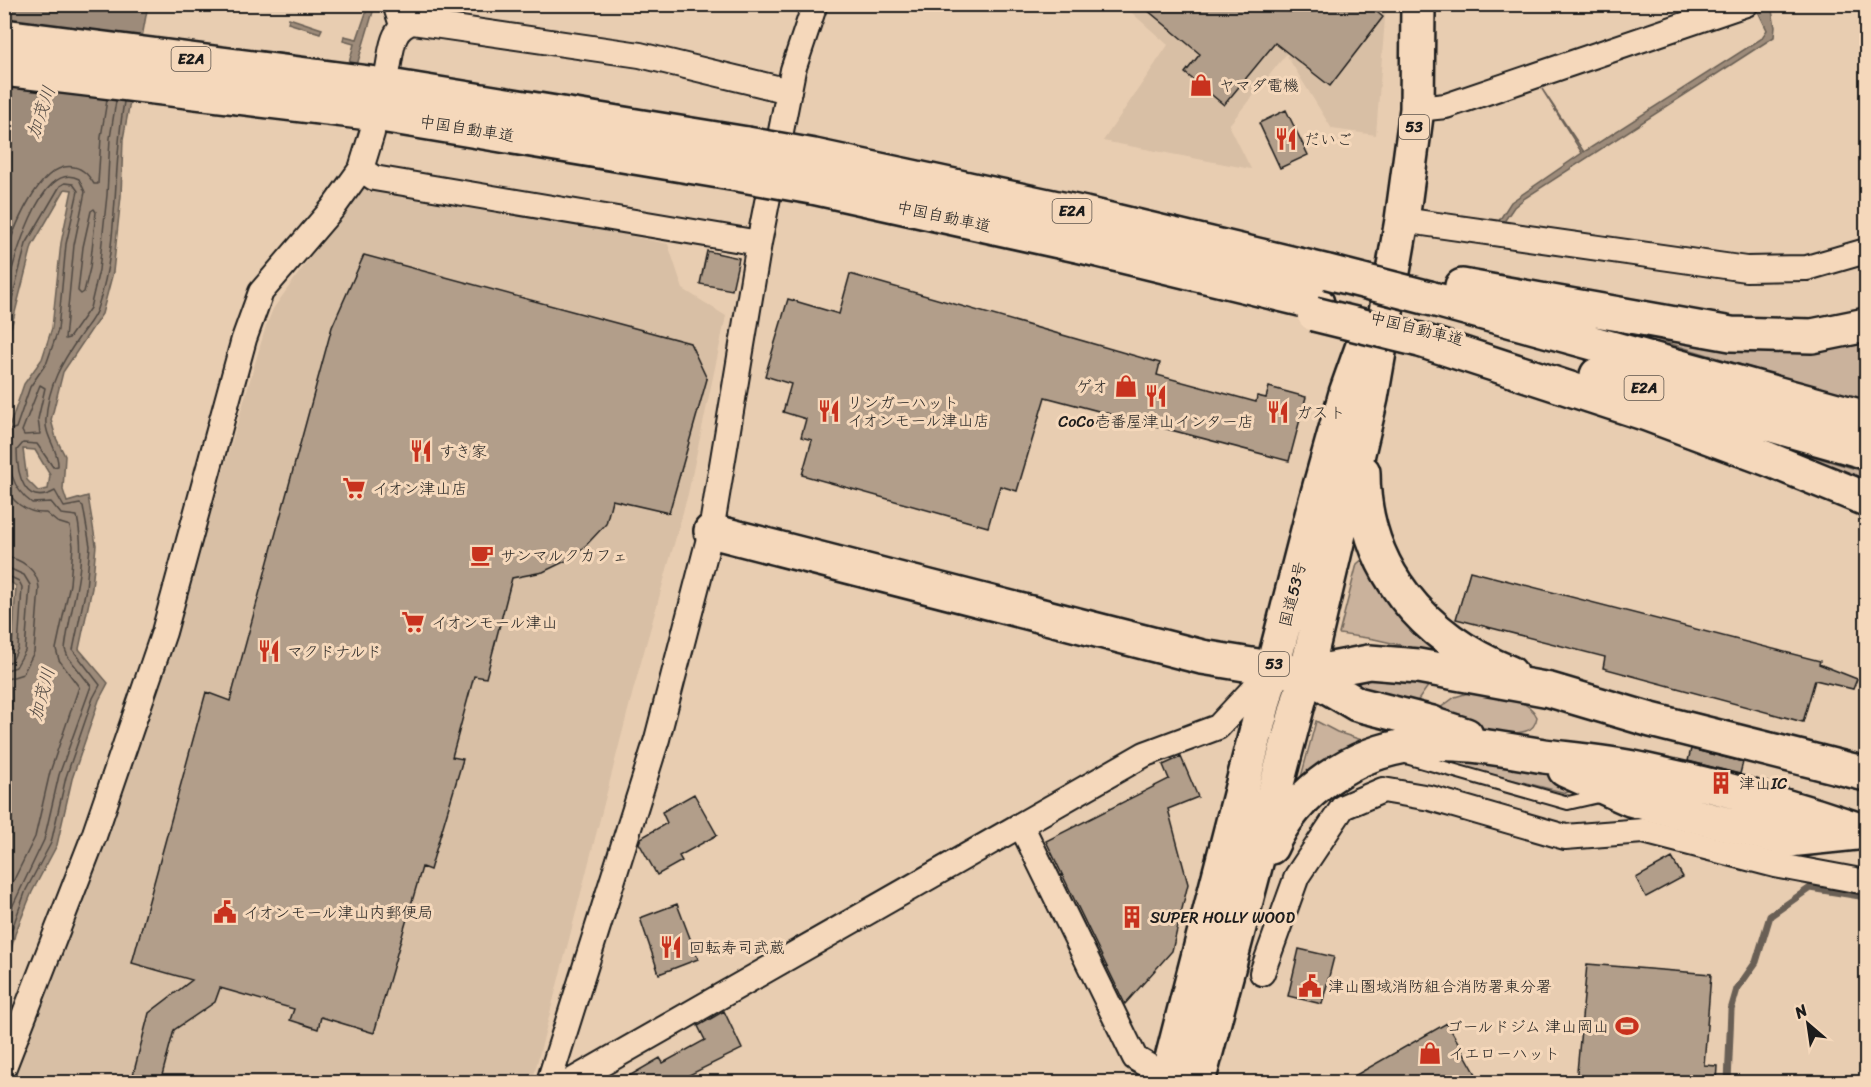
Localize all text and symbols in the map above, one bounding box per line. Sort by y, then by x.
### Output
road number: E2A [172,47,210,71]
place label: ヤマダ電機 [1219,71,1299,100]
shop icon: ヤマダ電機 [1188,72,1214,98]
water label: 加茂川 [17,81,65,143]
street label: 中国自動車道 [417,107,517,150]
road number: 53 [1399,115,1429,139]
place label: だいご [1304,125,1352,154]
restaurant icon: だいご [1273,126,1299,152]
street label: 中国自動車道 [894,192,994,241]
road number: E2A [1052,199,1092,223]
street label: 中国自動車道 [1367,303,1467,354]
place label: ゲオ [1076,372,1108,401]
shop icon: ゲオ [1113,373,1139,399]
road number: E2A [1624,376,1664,400]
restaurant icon: CoCo壱番屋津山インター店 [1143,383,1169,409]
place label: リンガーハット イオンモール津山店 [847,388,989,435]
restaurant icon: リンガーハット イオンモール津山店 [816,398,842,424]
place label: ガスト [1296,398,1346,427]
restaurant icon: ガスト [1265,399,1291,425]
place label: CoCo壱番屋津山インター店 [1058,407,1254,436]
place label: すき家 [439,437,487,466]
restaurant icon: すき家 [408,438,434,464]
place label: イオン津山店 [372,474,467,503]
supermarket icon: イオン津山店 [341,475,367,501]
place label: サンマルクカフェ [500,541,628,570]
cafe icon: サンマルクカフェ [469,542,495,568]
street label: 国道53号 [1270,558,1315,630]
place label: イオンモール津山 [431,608,557,637]
supermarket icon: イオンモール津山 [400,609,426,635]
place label: マクドナルド [287,637,382,666]
restaurant icon: マクドナルド [256,638,282,664]
road number: 53 [1259,652,1289,676]
water label: 加茂川 [20,664,64,724]
place label: 津山IC [1739,769,1787,798]
building icon: 津山IC [1708,770,1734,796]
place label: イオンモール津山内郵便局 [243,898,433,927]
public building icon: イオンモール津山内郵便局 [212,899,238,925]
place label: SUPER HOLLY WOOD [1150,903,1295,932]
building icon: SUPER HOLLY WOOD [1119,904,1145,930]
place label: 回転寿司武蔵 [689,933,785,962]
restaurant icon: 回転寿司武蔵 [658,934,684,960]
place label: 津山圏域消防組合消防署東分署 [1328,972,1552,1001]
public building icon: 津山圏域消防組合消防署東分署 [1297,973,1323,999]
north arrow [1778,994,1838,1054]
text: N [1788,996,1814,1027]
place label: ゴールドジム 津山岡山 [1446,1012,1609,1041]
sports icon: ゴールドジム 津山岡山 [1614,1013,1640,1039]
place label: イエローハット [1448,1039,1560,1068]
shop icon: イエローハット [1417,1040,1443,1066]

